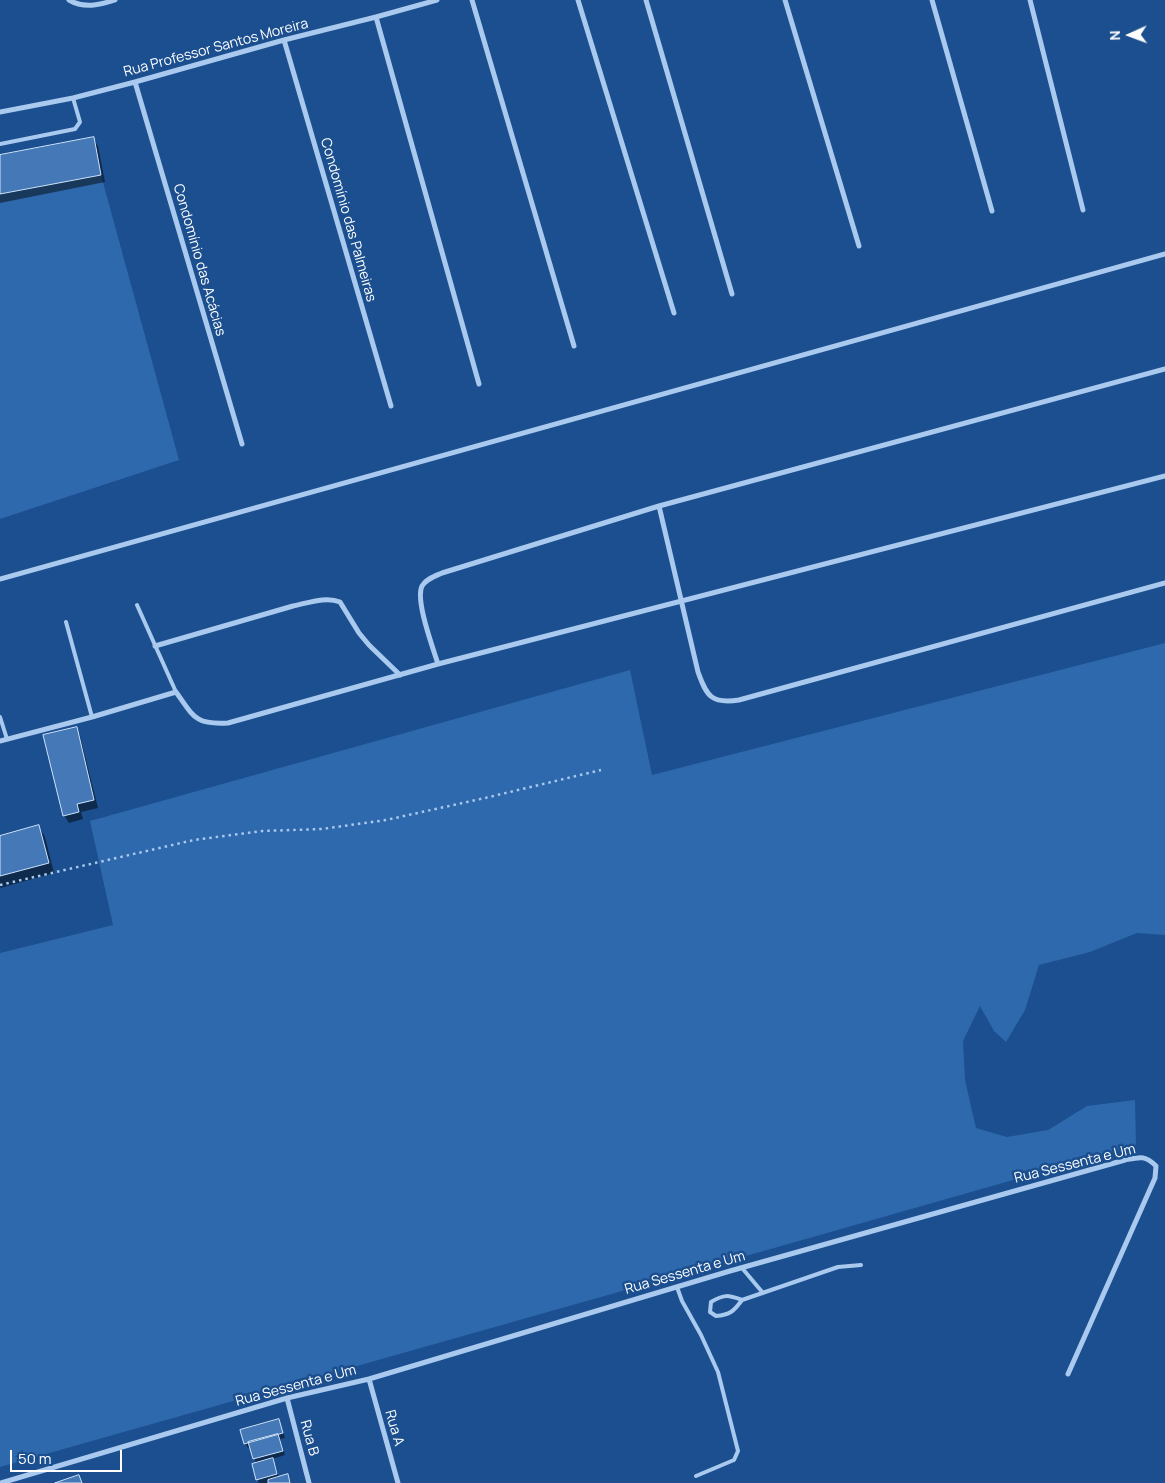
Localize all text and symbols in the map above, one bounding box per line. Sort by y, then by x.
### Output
north arrow [1105,10,1155,60]
street label: Rua Professor Santos Moreira [122,15,310,81]
text: N [1105,30,1124,41]
street label: Condomínio das Palmeiras [317,136,379,304]
street label: Condomínio das Acácias [169,182,229,338]
street label: Rua Sessenta e Um [1013,1141,1137,1187]
street label: Rua Sessenta e Um [623,1248,747,1298]
street label: Rua Sessenta e Um [234,1362,358,1410]
street label: Rua A [381,1408,407,1448]
street label: Rua B [296,1418,322,1458]
scale bar [12,1440,125,1472]
text: 50 m [18,1448,52,1469]

